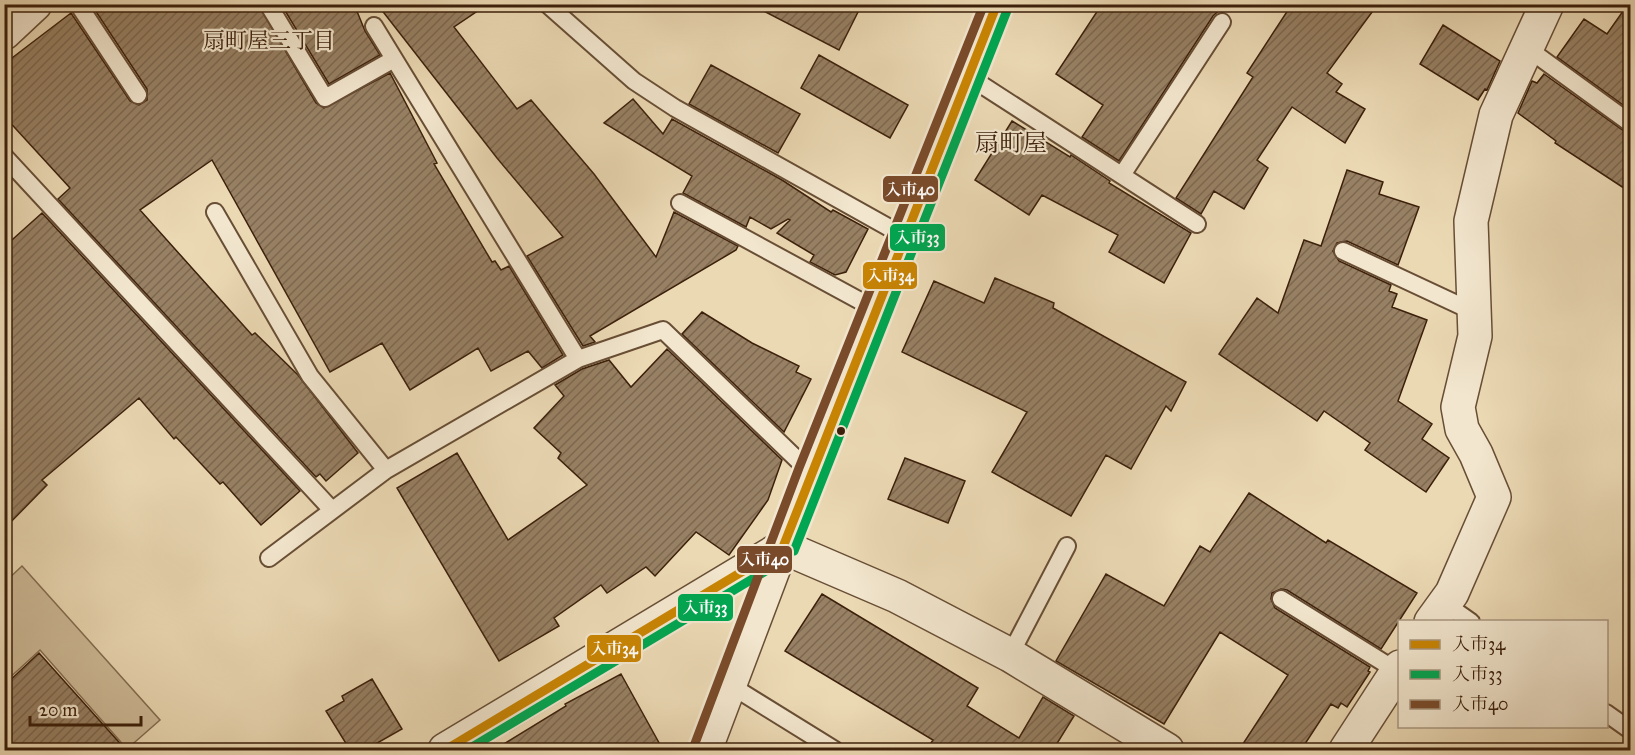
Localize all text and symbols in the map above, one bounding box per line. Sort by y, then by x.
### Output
district label: 扇町屋三丁目 [203,27,335,54]
district label: 扇町屋 [975,128,1047,158]
line badge: 入市40 [882,175,939,203]
text: 入市40 [885,180,935,200]
line badge: 入市33 [889,223,946,252]
text: 入市33 [895,228,939,248]
line badge: 入市34 [862,261,918,290]
text: 入市34 [866,266,915,286]
unlabelled marker [835,425,847,437]
line badge: 入市40 [736,545,793,574]
text: 入市40 [739,550,789,570]
line badge: 入市33 [677,593,734,622]
text: 入市33 [683,598,727,618]
legend [1398,620,1608,728]
text: 入市34 [1452,633,1506,655]
line badge: 入市34 [586,634,642,663]
text: 入市34 [590,639,639,659]
text: 入市33 [1452,663,1502,685]
scale bar [30,689,141,727]
text: 入市40 [1452,693,1509,715]
text: 20 m [39,699,77,721]

